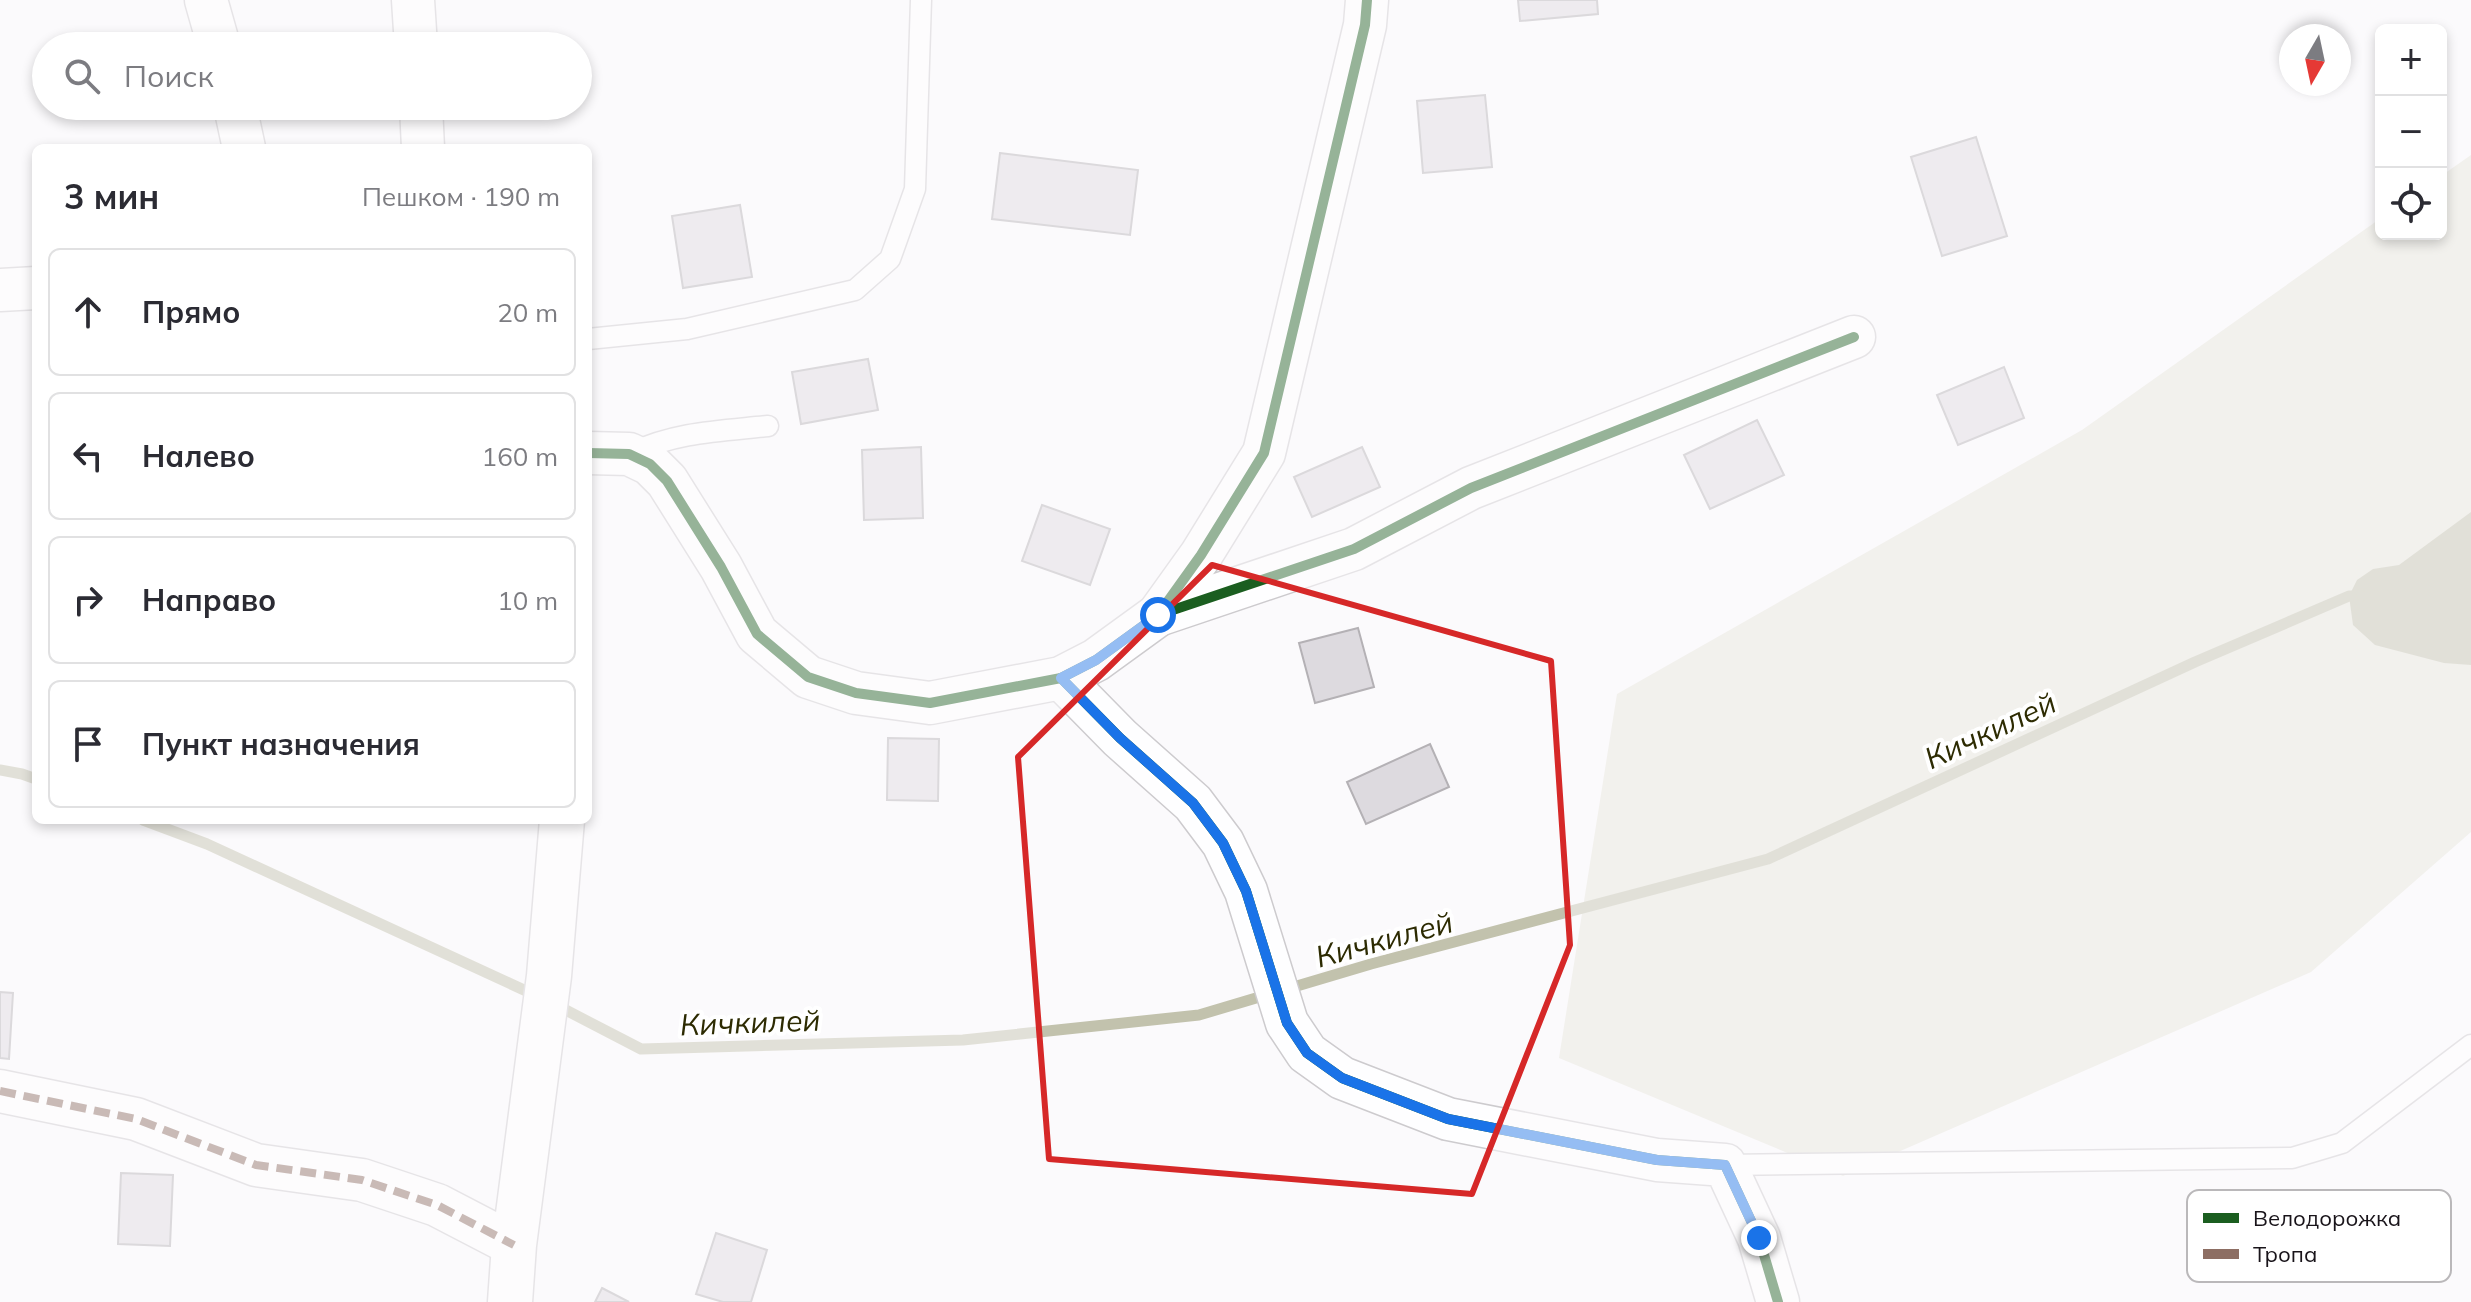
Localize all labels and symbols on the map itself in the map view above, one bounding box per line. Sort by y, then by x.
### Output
north arrow [2279,24,2351,96]
route start [1140,597,1176,633]
water label: Кичкилей [1918,683,2062,777]
water label: Кичкилей [1311,902,1457,976]
water label: Кичкилей [679,1001,821,1043]
legend [2187,1190,2451,1282]
text: Велодорожка [2253,1204,2401,1232]
route end [1741,1220,1777,1256]
text: Тропа [2253,1240,2317,1268]

